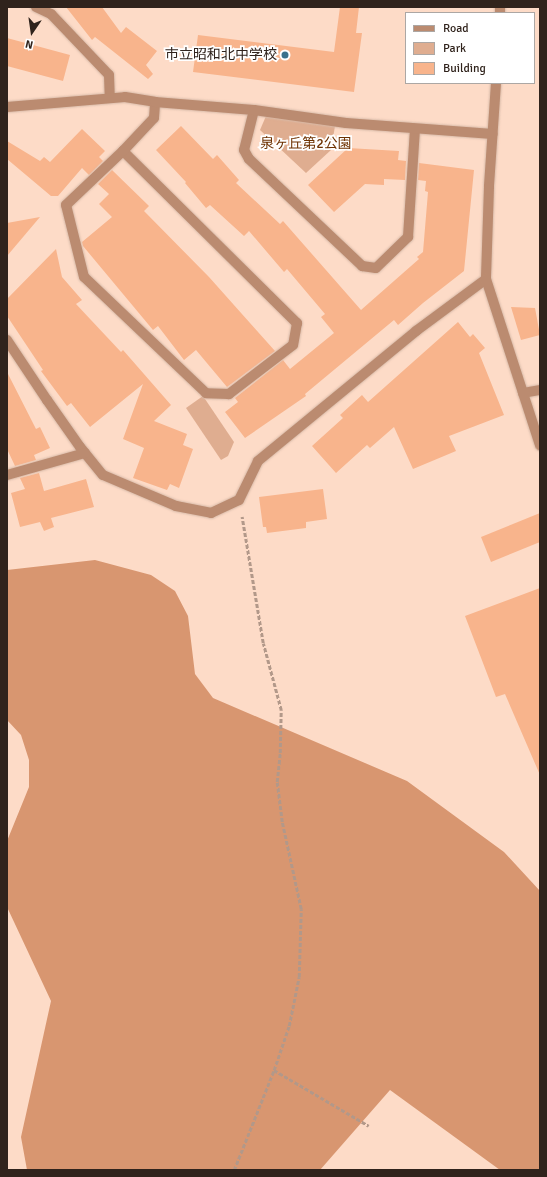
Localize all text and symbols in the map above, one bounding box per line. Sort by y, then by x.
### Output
north arrow [12,12,52,52]
legend [405,12,535,84]
text: Road [443,21,469,36]
text: N [24,37,34,51]
text: Park [443,41,466,56]
place label: 市立昭和北中学校 [165,47,277,63]
marker: 市立昭和北中学校 [280,50,290,60]
text: Building [443,61,486,76]
park label: 泉ヶ丘第2公園 [260,136,352,152]

